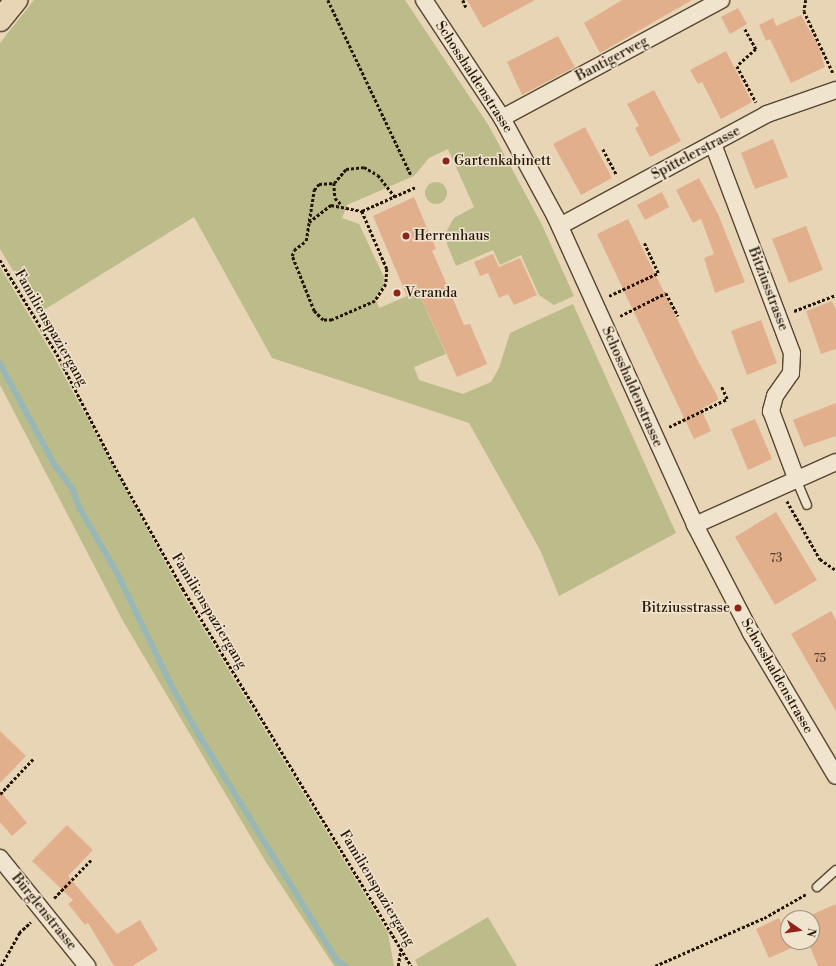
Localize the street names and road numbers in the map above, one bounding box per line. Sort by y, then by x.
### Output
street label: Schosshaldenstrasse [432,18,516,136]
street label: Bantigerweg [573,33,651,85]
street label: Spittelerstrasse [649,123,743,183]
street label: Bitziusstrasse [744,245,792,333]
street label: Familienspaziergang [11,267,91,389]
street label: Schosshaldenstrasse [598,324,666,450]
street label: Familienspaziergang [168,550,250,672]
street label: Schosshaldenstrasse [737,616,817,736]
street label: Familienspaziergang [336,827,418,949]
street label: Bürglenstrasse [8,870,80,954]

